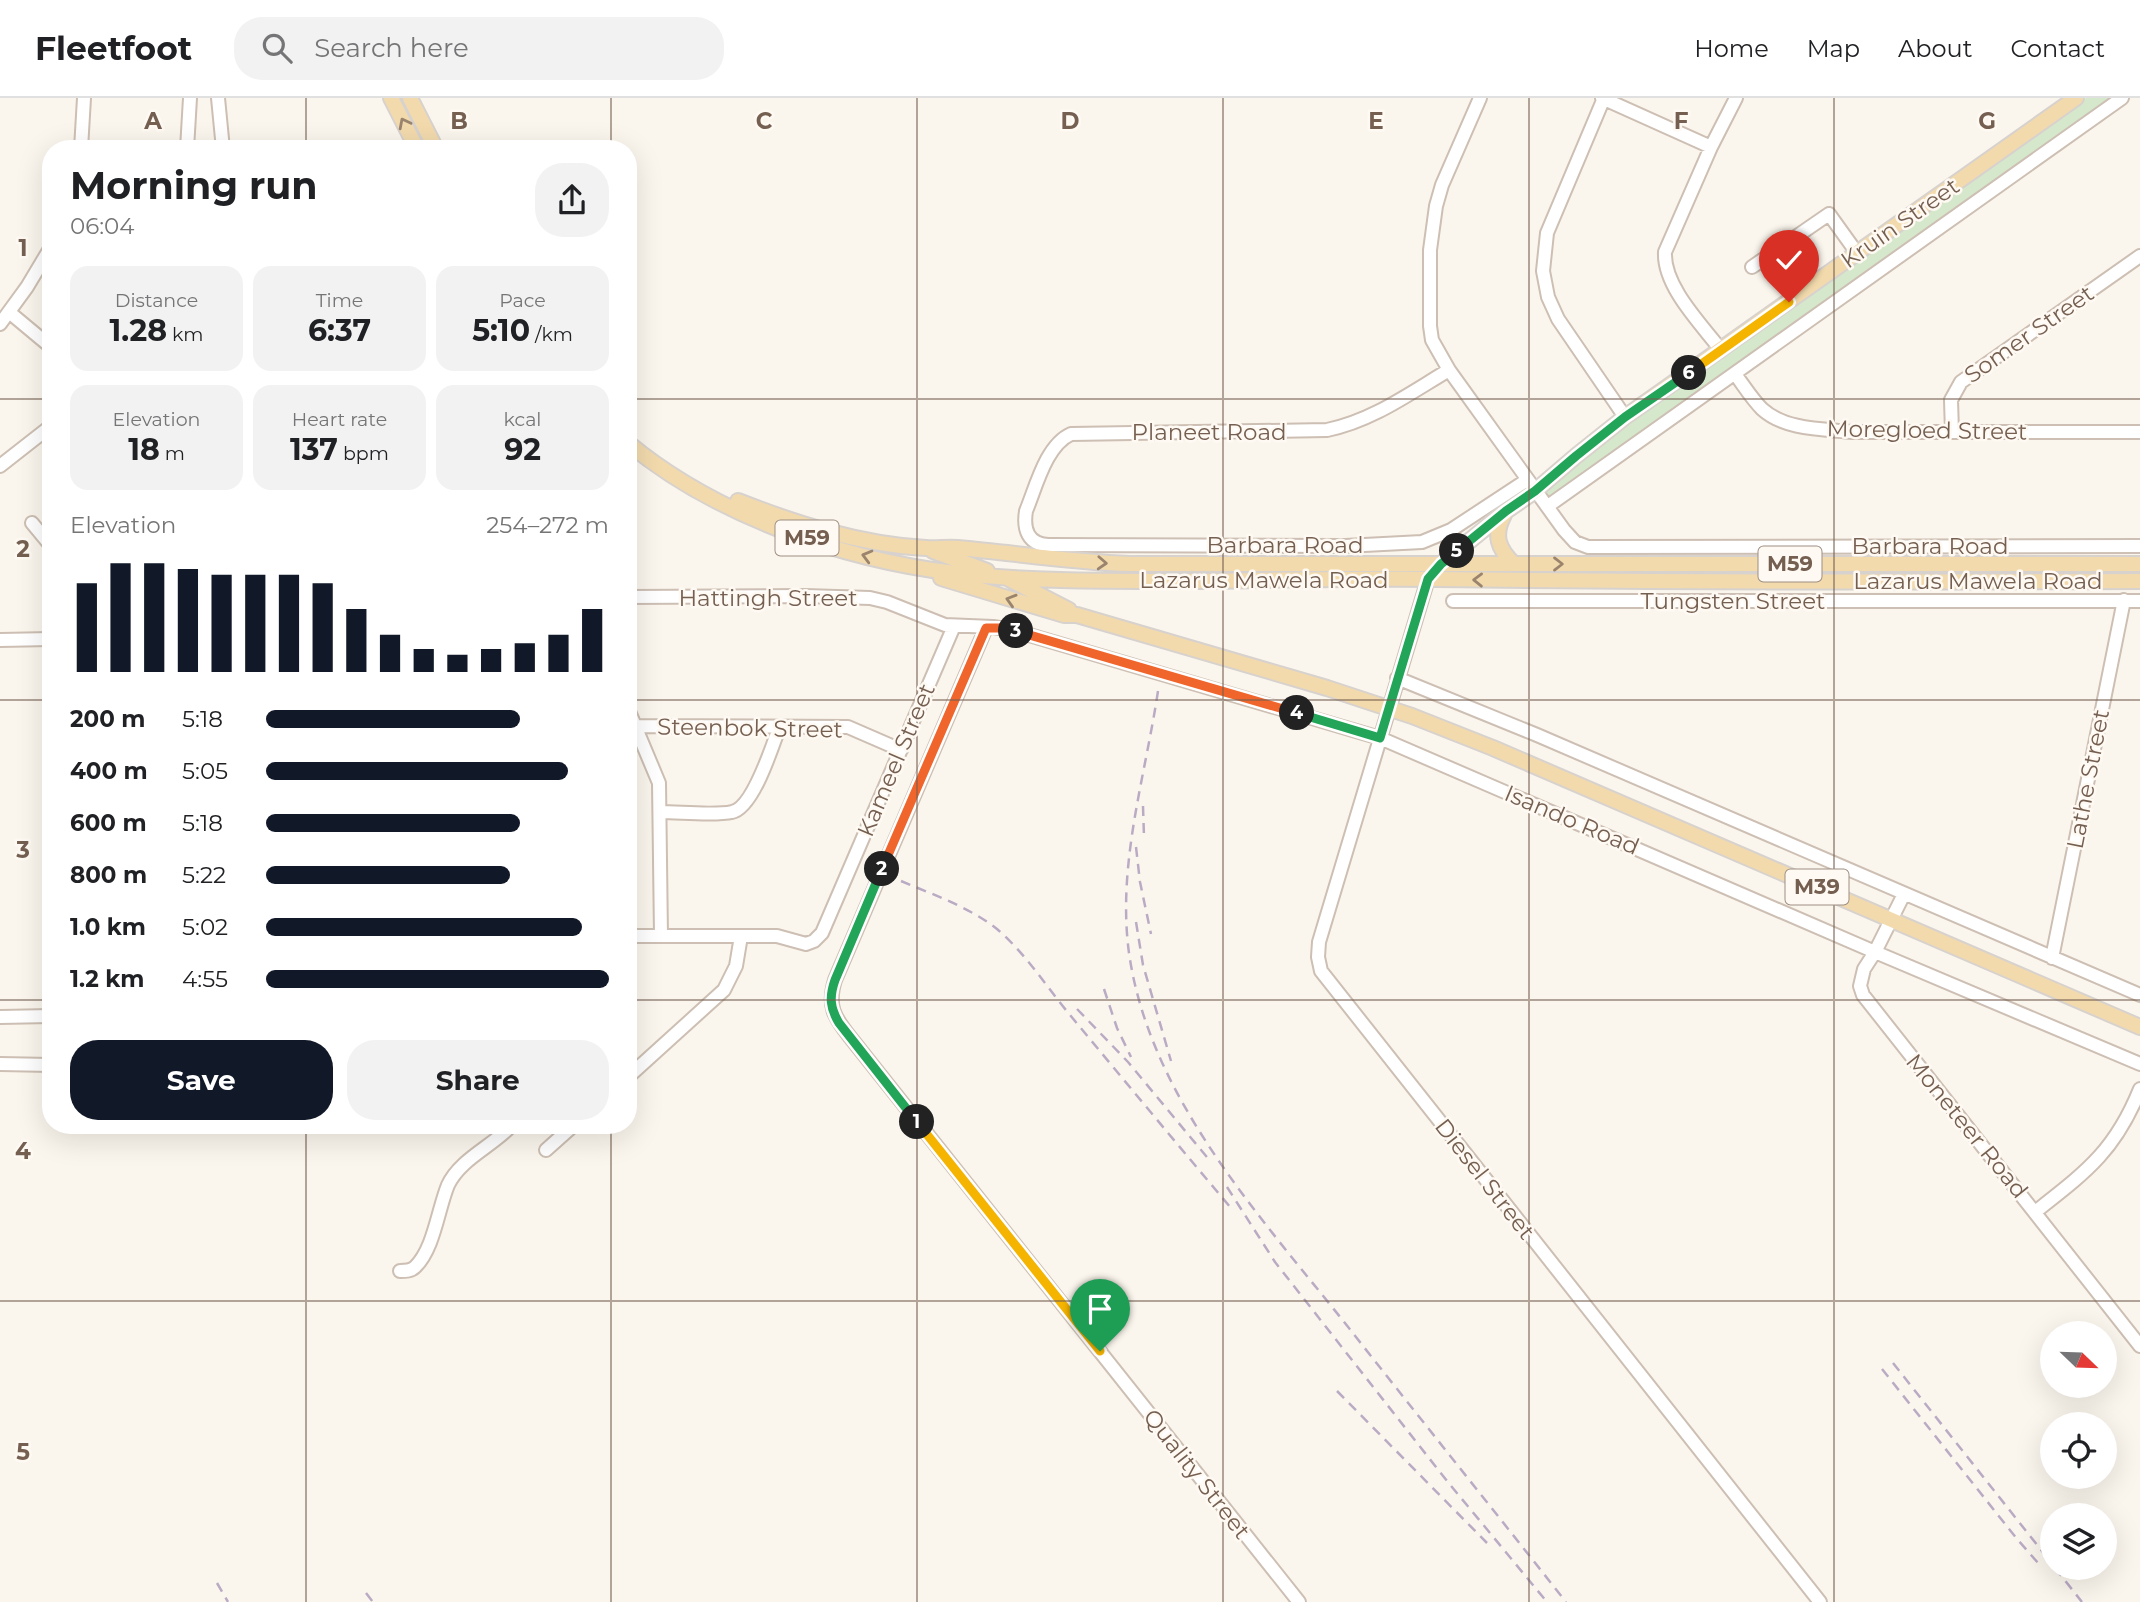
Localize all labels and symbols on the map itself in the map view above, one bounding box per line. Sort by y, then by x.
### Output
text: A [143,107,162,135]
text: B [450,107,468,135]
text: C [756,107,773,135]
text: D [1061,107,1080,135]
text: E [1368,107,1384,135]
text: F [1674,107,1689,135]
text: G [1978,107,1996,135]
one-way arrow [399,118,413,131]
street label: Kruin Street [1835,172,1965,274]
pin [1759,230,1819,302]
text: 1 [18,234,28,262]
street label: Somer Street [1959,279,2099,389]
pin: 6 [1672,356,1706,390]
street label: Moregloed Street [1826,414,2028,446]
street label: Planeet Road [1131,418,1287,446]
road number: M59 [776,520,838,556]
street label: Barbara Road [1206,531,1364,559]
street label: Barbara Road [1851,532,2009,560]
pin: 5 [1440,533,1474,568]
text: 2 [16,535,30,563]
road number: M59 [1758,546,1822,582]
one-way arrow [861,549,873,564]
one-way arrow [1097,555,1108,570]
one-way arrow [1553,556,1564,572]
street label: Lazarus Mawela Road [1139,566,1389,594]
street label: Lazarus Mawela Road [1853,567,2103,595]
one-way arrow [1472,572,1482,588]
street label: Hattingh Street [678,584,858,612]
street label: Tungsten Street [1641,587,1825,615]
one-way arrow [1005,594,1018,608]
pin: 3 [998,614,1034,648]
street label: Kameel Street [851,679,941,841]
pin: 4 [1280,696,1314,730]
street label: Lathe Street [2061,707,2115,851]
street label: Steenbok Street [657,712,843,744]
street label: Isando Road [1500,779,1644,861]
text: 3 [15,836,30,864]
pin: 2 [864,852,900,886]
road number: M39 [1786,870,1848,904]
street label: Moneteer Road [1900,1048,2034,1204]
pin: 1 [900,1104,934,1140]
street label: Diesel Street [1429,1113,1541,1245]
text: 4 [15,1137,31,1165]
pin [1070,1279,1130,1351]
north arrow [2040,1321,2118,1398]
street label: Quality Street [1138,1404,1256,1544]
text: 5 [16,1438,30,1466]

